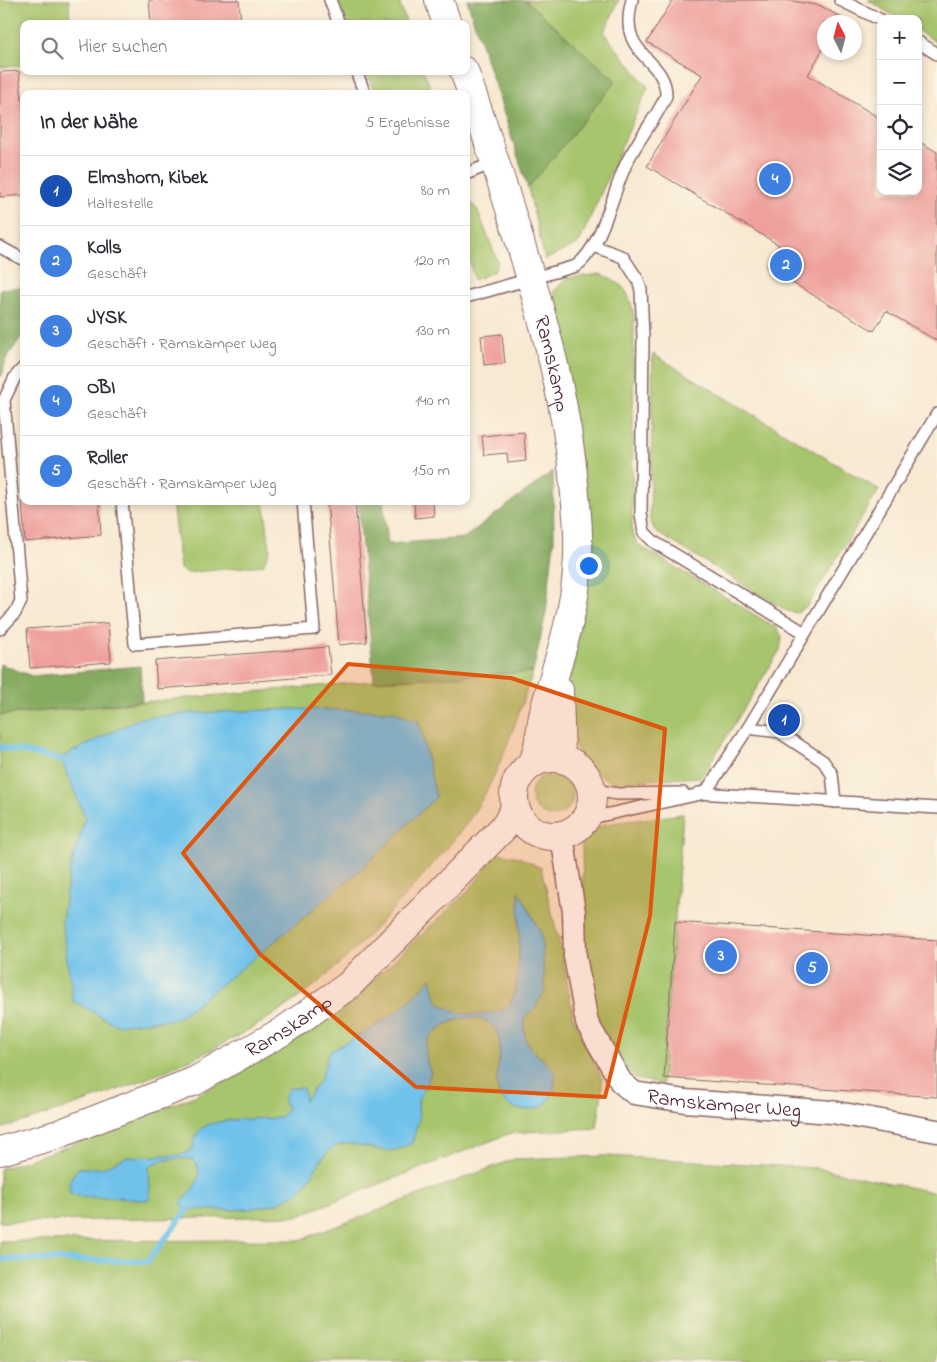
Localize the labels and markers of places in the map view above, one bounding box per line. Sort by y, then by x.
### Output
pin: 4 [759,160,791,198]
pin: 2 [770,246,802,284]
pin: 1 [768,701,800,739]
pin: 3 [705,937,737,975]
pin: 5 [796,949,828,987]

